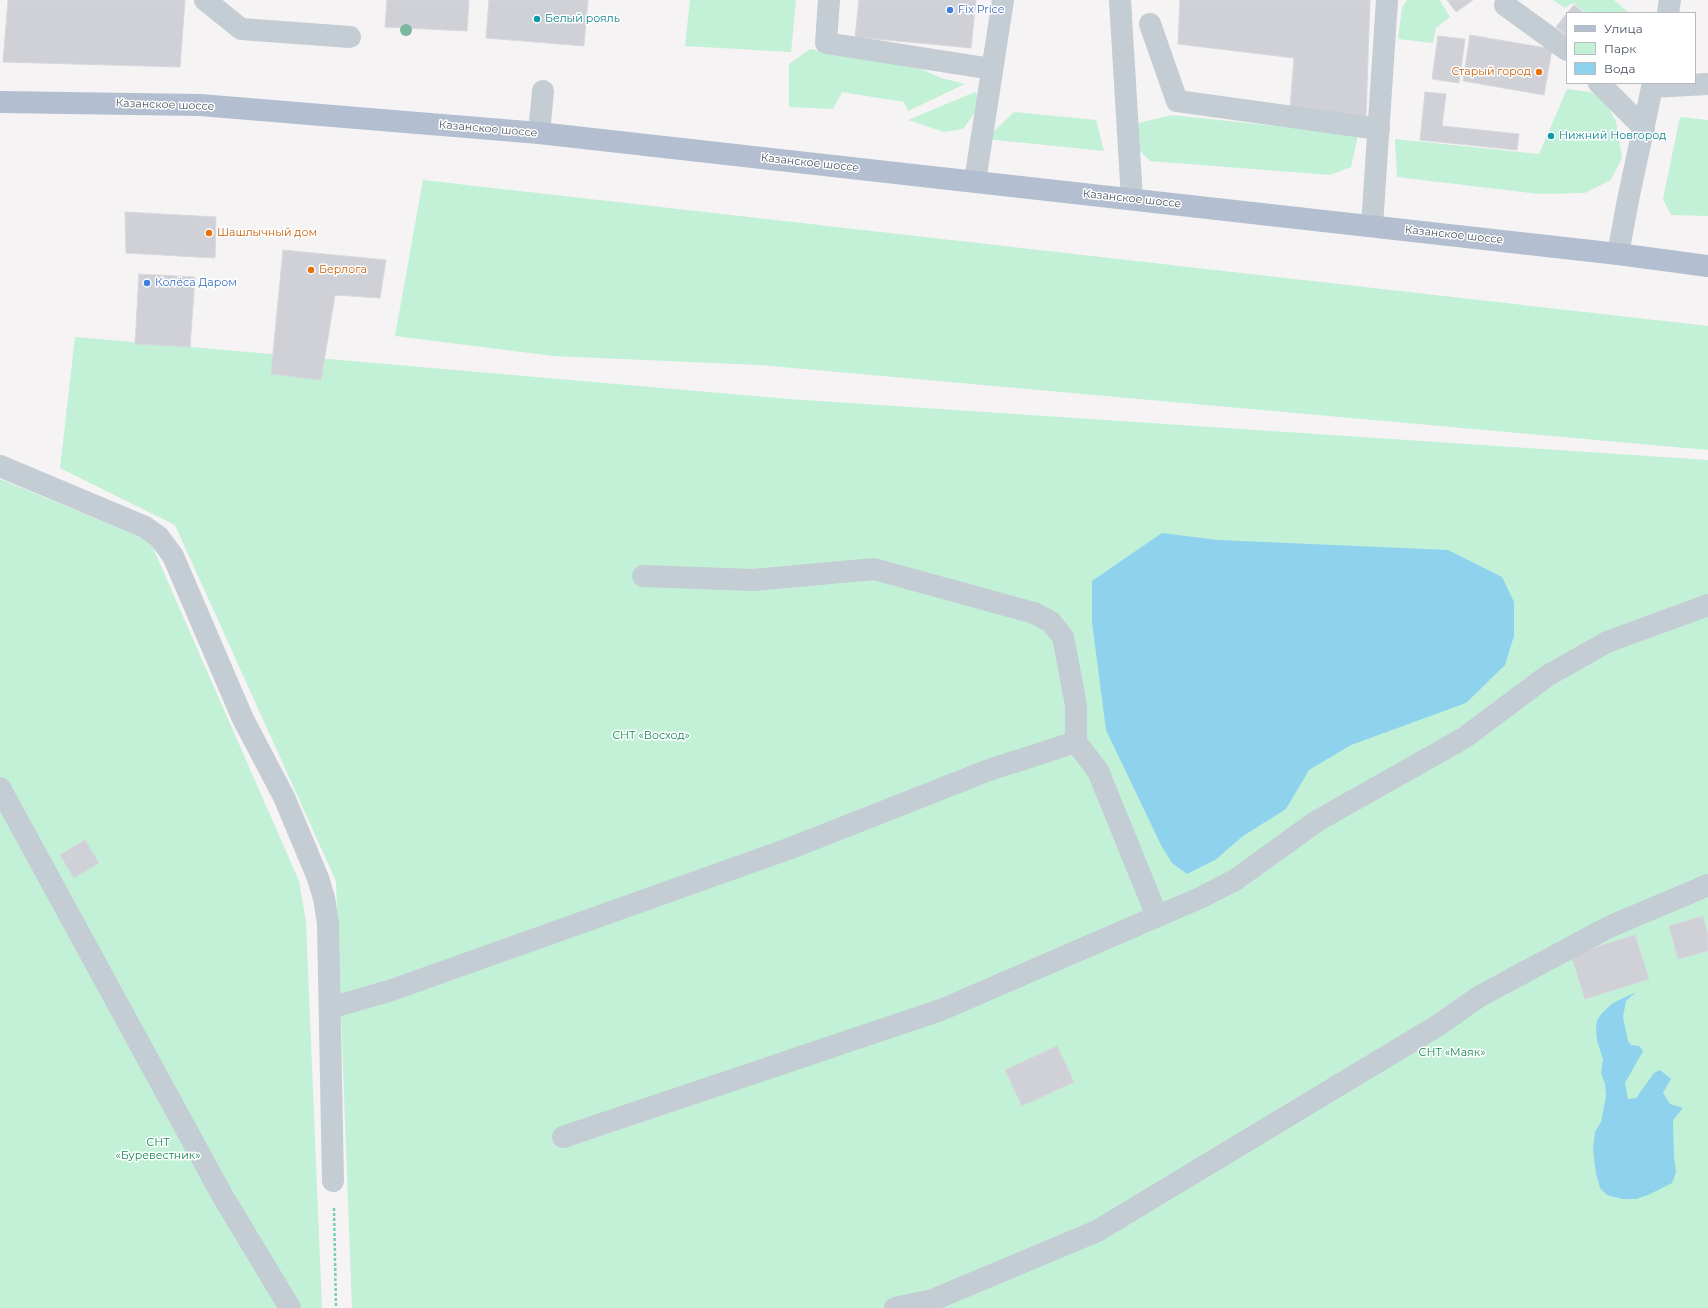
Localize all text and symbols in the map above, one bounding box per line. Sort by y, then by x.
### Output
place label: Fix Price [958,3,1004,17]
marker: Fix Price [945,5,955,15]
place label: Белый рояль [545,12,620,26]
legend [1566,12,1696,84]
marker: Белый рояль [532,14,542,24]
text: Улица [1604,21,1643,36]
text: Парк [1604,41,1636,56]
text: Вода [1604,61,1635,76]
place label: Старый город [1451,65,1531,79]
marker: Старый город [1534,67,1544,77]
street label: Казанское шоссе [115,97,215,113]
street label: Казанское шоссе [438,118,538,140]
place label: Нижний Новгород [1559,129,1666,143]
marker: Нижний Новгород [1546,131,1556,141]
street label: Казанское шоссе [760,151,860,175]
street label: Казанское шоссе [1082,187,1182,211]
street label: Казанское шоссе [1404,223,1504,247]
place label: Шашлычный дом [217,226,317,240]
marker: Шашлычный дом [204,228,214,238]
place label: Берлога [319,263,367,277]
marker: Берлога [306,265,316,275]
place label: Колёса Даром [155,276,237,290]
marker: Колёса Даром [142,278,152,288]
park label: СНТ «Восход» [612,729,690,743]
park label: СНТ «Маяк» [1419,1046,1485,1060]
park label: СНТ «Буревестник» [116,1136,200,1162]

